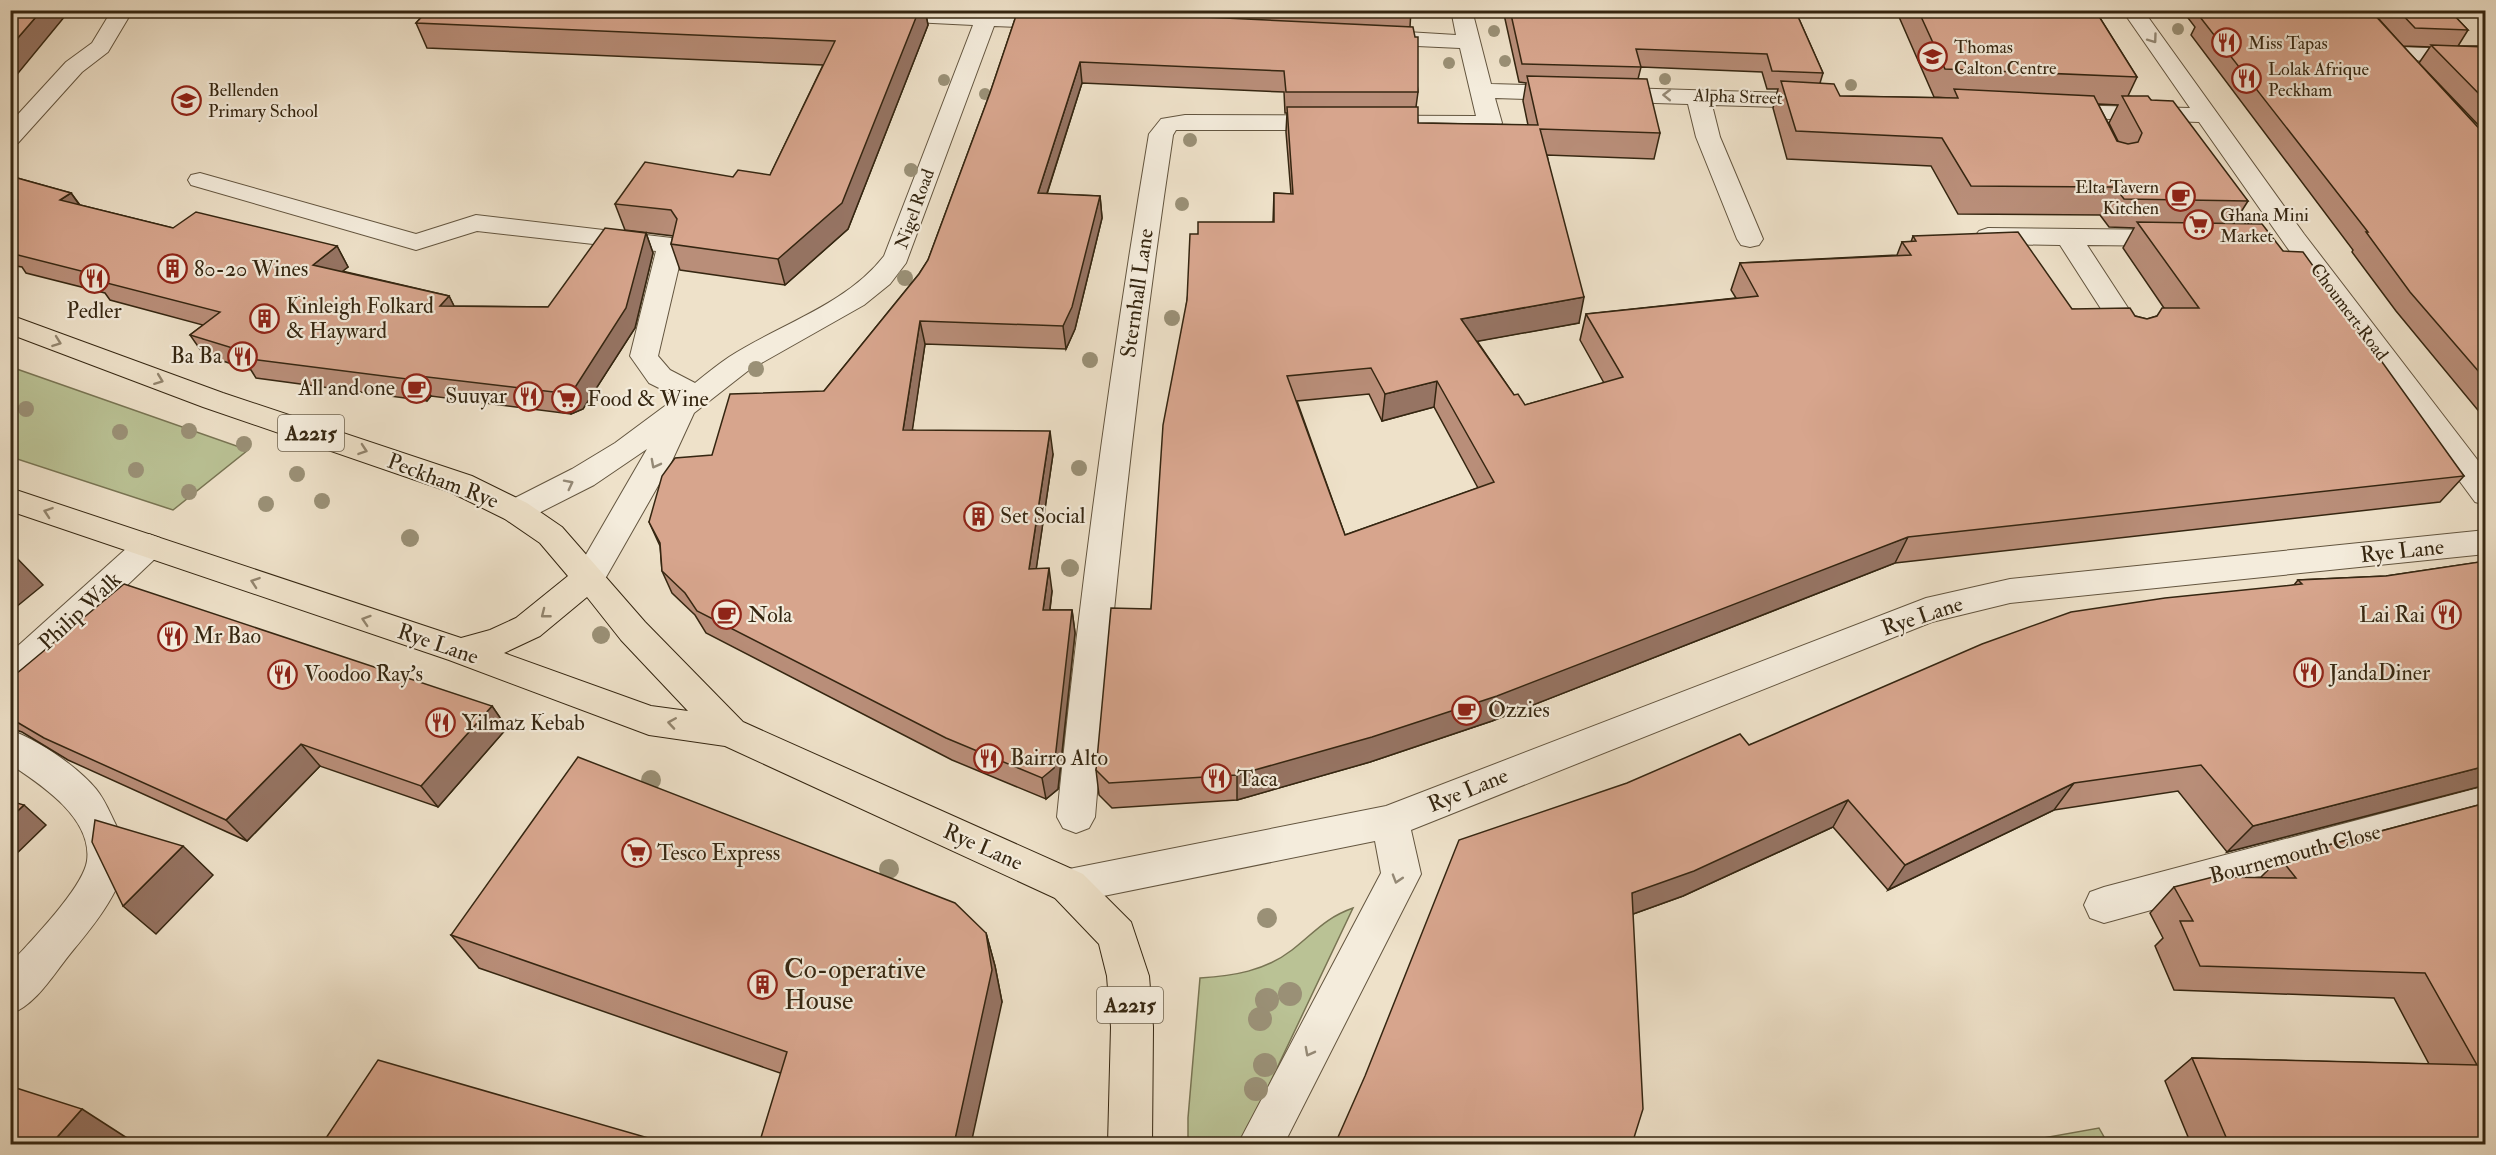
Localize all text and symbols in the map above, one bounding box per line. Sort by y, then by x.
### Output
restaurant icon: Miss Tapas [2211,27,2243,59]
place label: Miss Tapas [2248,32,2328,55]
one-way arrow [2146,33,2157,44]
place label: Thomas Calton Centre [1954,36,2057,80]
school or university icon: Thomas Calton Centre [1917,41,1949,73]
place label: Lolak Afrique Peckham [2268,58,2369,102]
restaurant icon: Lolak Afrique Peckham [2231,63,2263,95]
place label: Bellenden Primary School [208,79,319,123]
school or university icon: Bellenden Primary School [171,84,203,116]
street label: Alpha Street [1692,84,1783,110]
one-way arrow [1662,89,1671,101]
street label: Nigel Road [890,166,940,252]
place label: Elta Tavern Kitchen [2075,176,2159,220]
cafe icon: Elta Tavern Kitchen [2164,181,2196,213]
place label: Ghana Mini Market [2220,204,2309,248]
supermarket icon: Ghana Mini Market [2183,209,2215,241]
street label: Sternhall Lane [1114,227,1160,359]
building icon: 80-20 Wines [157,253,189,285]
place label: 80-20 Wines [194,255,308,283]
street label: Choumert Road [2305,259,2393,365]
restaurant icon: Pedler [78,263,110,295]
place label: Kinleigh Folkard & Hayward [286,292,434,345]
place label: Pedler [66,297,122,325]
building icon: Kinleigh Folkard & Hayward [249,303,281,335]
one-way arrow [52,334,62,347]
restaurant icon: Ba Ba [227,340,259,372]
place label: Ba Ba [170,342,223,370]
one-way arrow [153,372,164,385]
cafe icon: All and one [400,372,432,404]
place label: All and one [297,374,395,402]
restaurant icon: Suuyar [512,380,544,412]
place label: Suuyar [445,382,508,410]
supermarket icon: Food & Wine [550,383,582,415]
place label: Food & Wine [587,385,709,413]
road number: A2215 [278,415,344,451]
one-way arrow [357,443,368,456]
street label: Peckham Rye [383,447,503,515]
one-way arrow [651,458,662,468]
one-way arrow [562,480,573,492]
building icon: Set Social [963,500,995,532]
place label: Set Social [1000,502,1086,530]
one-way arrow [43,506,54,519]
street label: Rye Lane [2359,533,2445,569]
street label: Philip Walk [33,565,128,657]
one-way arrow [250,577,261,590]
street label: Rye Lane [1878,590,1966,642]
cafe icon: Nola [711,599,743,631]
restaurant icon: Lai Rai [2430,599,2462,631]
place label: Nola [748,601,793,629]
place label: Lai Rai [2359,601,2425,629]
one-way arrow [540,607,551,618]
one-way arrow [361,614,372,627]
street label: Rye Lane [394,617,482,671]
restaurant icon: Mr Bao [156,620,188,652]
place label: Mr Bao [193,622,261,650]
restaurant icon: JandaDiner [2292,657,2324,689]
restaurant icon: Voodoo Ray's [267,658,299,690]
place label: JandaDiner [2328,659,2431,687]
place label: Voodoo Ray's [304,660,423,688]
cafe icon: Ozzies [1451,694,1483,726]
place label: Ozzies [1488,696,1550,724]
restaurant icon: Yilmaz Kebab [425,707,457,739]
place label: Yilmaz Kebab [462,709,585,737]
one-way arrow [667,718,676,730]
restaurant icon: Bairro Alto [973,742,1005,774]
place label: Bairro Alto [1010,744,1108,772]
street label: Rye Lane [1424,761,1512,819]
restaurant icon: Taca [1200,763,1232,795]
place label: Taca [1237,765,1279,793]
street label: Rye Lane [939,817,1027,877]
street label: Bournemouth Close [2206,818,2384,890]
supermarket icon: Tesco Express [620,837,652,869]
place label: Tesco Express [657,839,780,868]
one-way arrow [1392,873,1404,884]
place label: Co-operative House [784,953,926,1017]
building icon: Co-operative House [747,969,779,1001]
road number: A2215 [1097,987,1163,1023]
one-way arrow [1305,1046,1316,1057]

